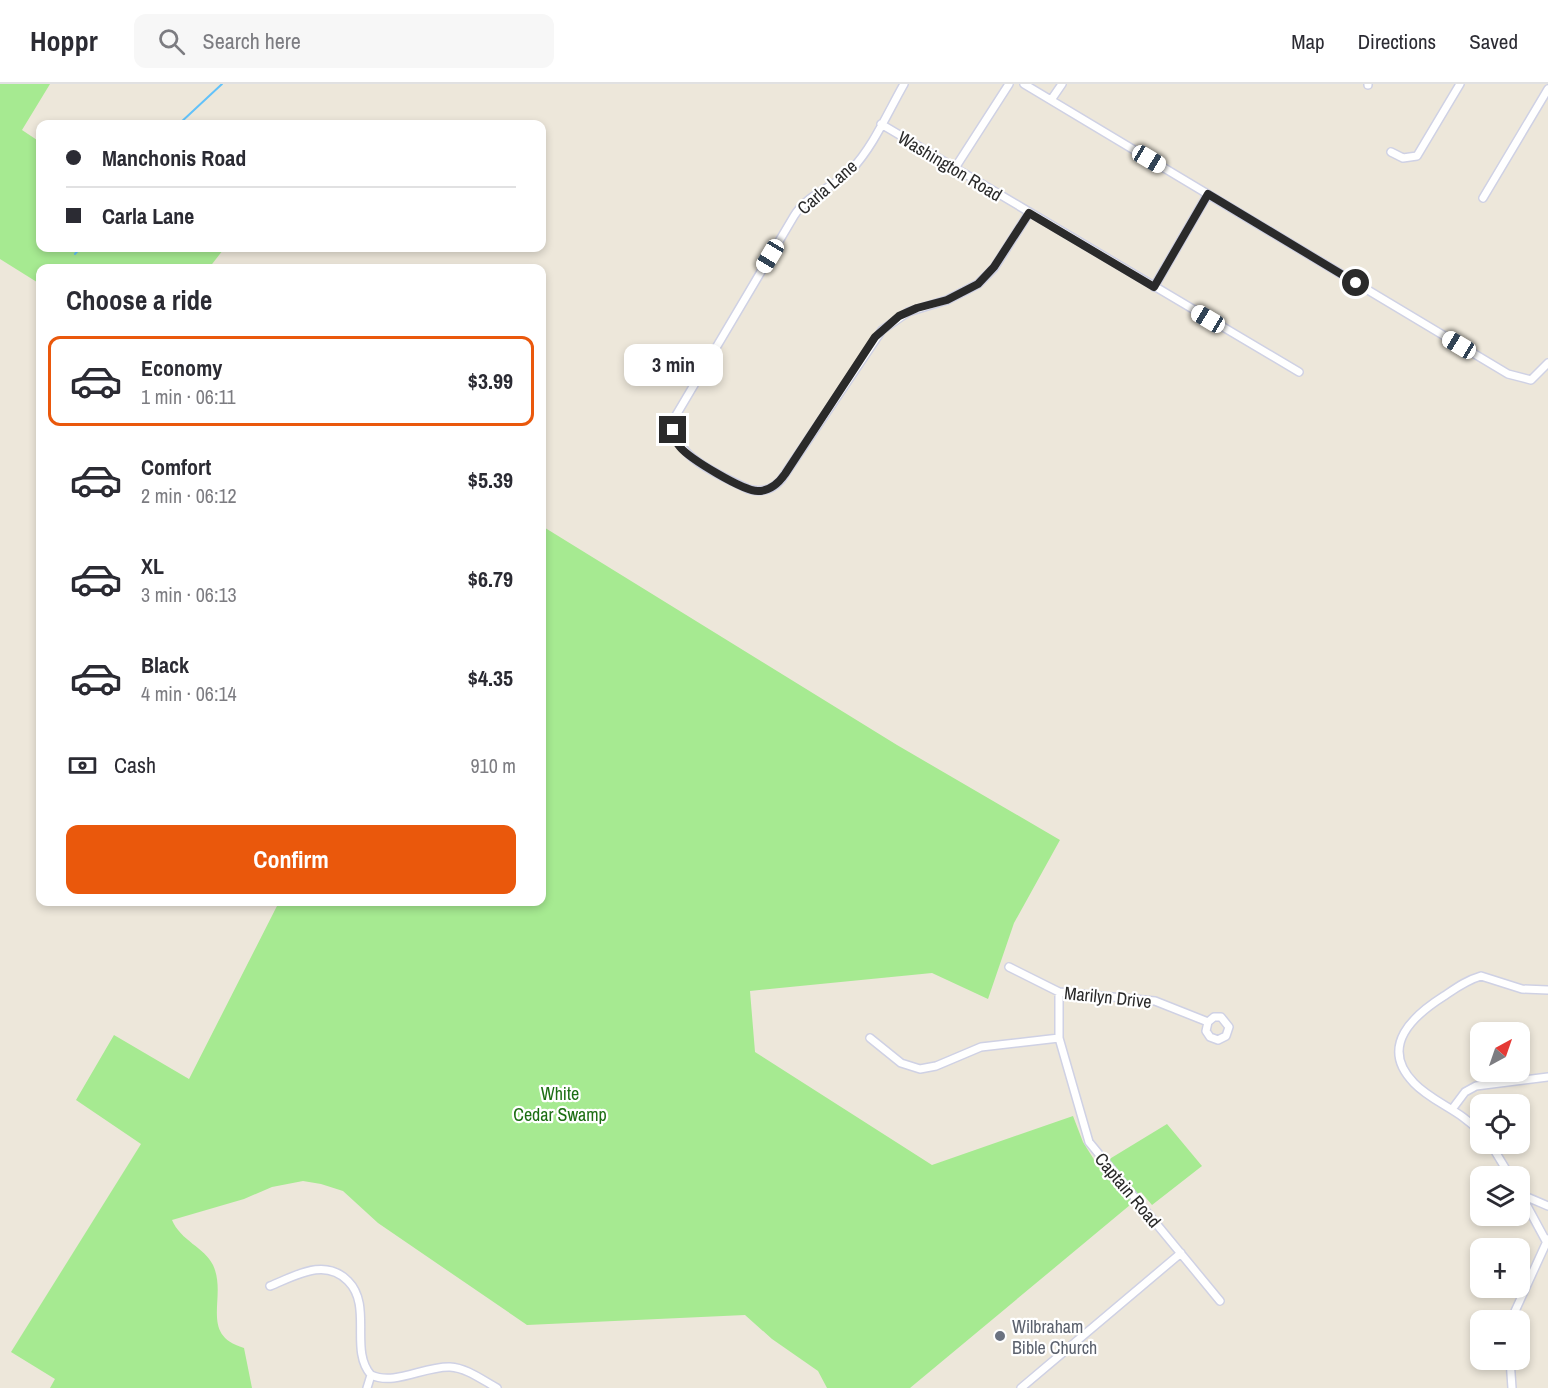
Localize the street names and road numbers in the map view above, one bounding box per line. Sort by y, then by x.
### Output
street label: Washington Road [893,125,1007,207]
street label: Carla Lane [792,154,862,220]
street label: Marilyn Drive [1063,980,1153,1014]
street label: Captain Road [1089,1147,1167,1233]

